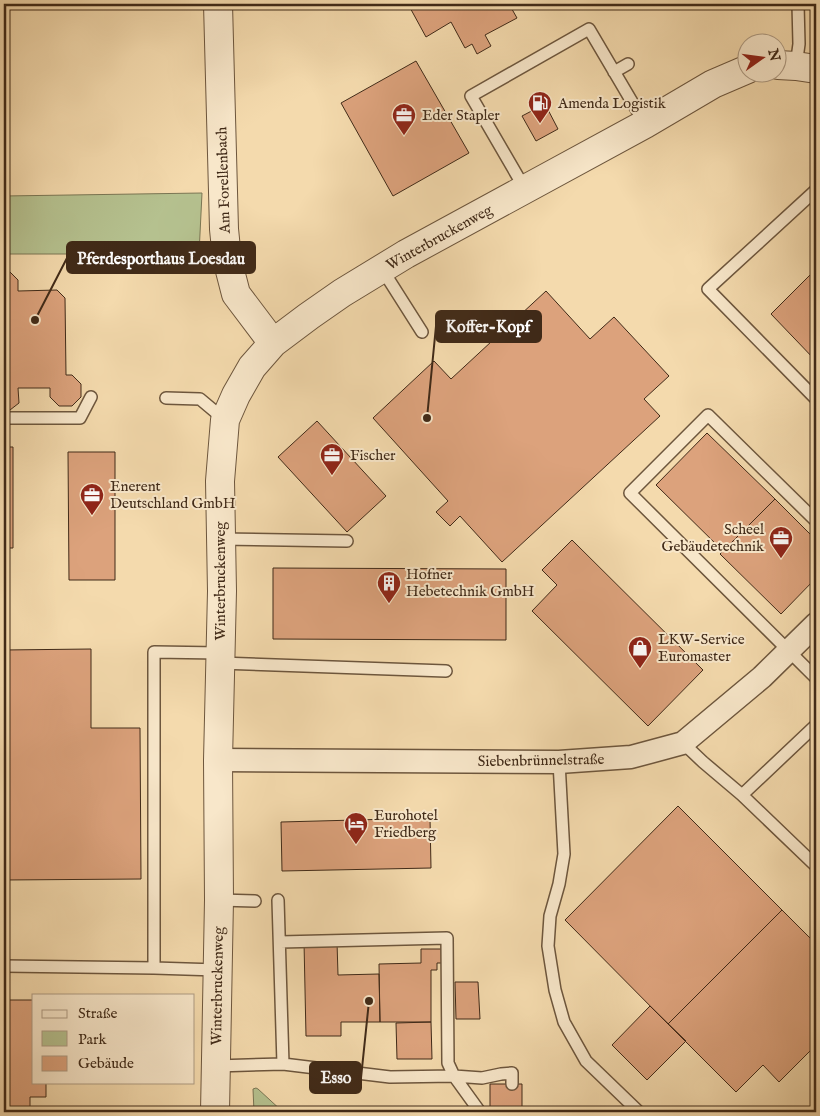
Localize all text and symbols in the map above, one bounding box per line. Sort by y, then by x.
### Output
north arrow [738,32,788,82]
text: N [763,46,784,63]
fuel station icon: Amenda Logistik [527,90,553,124]
place label: Amenda Logistik [557,94,667,113]
office icon: Eder Stapler [391,102,417,136]
place label: Eder Stapler [422,106,500,125]
street label: Am Forellenbach [212,126,235,235]
street label: Winterbruckenweg [383,200,497,275]
callout: Pferdesporthaus Loesdau [67,242,255,273]
text: Pferdesporthaus Loesdau [77,250,246,270]
callout: Koffer-Kopf [436,311,541,342]
text: Koffer-Kopf [446,318,534,338]
office icon: Fischer [319,442,345,476]
place label: Fischer [350,446,396,465]
place label: Enerent Deutschland GmbH [110,477,236,513]
office icon: Enerent Deutschland GmbH [79,482,105,516]
place label: Scheel Gebäudetechnik [662,520,765,556]
street label: Winterbruckenweg [211,521,230,640]
office icon: Scheel Gebäudetechnik [768,525,794,559]
place label: Hofner Hebetechnik GmbH [406,565,534,601]
building icon: Hofner Hebetechnik GmbH [376,570,402,604]
place label: LKW-Service Euromaster [658,630,745,666]
shop icon: LKW-Service Euromaster [627,635,653,669]
street label: Siebenbrünnelstraße [478,750,605,771]
place label: Eurohotel Friedberg [374,806,439,842]
hotel icon: Eurohotel Friedberg [343,811,369,845]
street label: Winterbruckenweg [207,926,228,1046]
legend [32,994,195,1084]
text: Straße [78,1004,118,1023]
text: Park [78,1030,108,1049]
text: Gebäude [78,1054,134,1073]
callout: Esso [310,1062,361,1093]
text: Esso [321,1069,352,1089]

